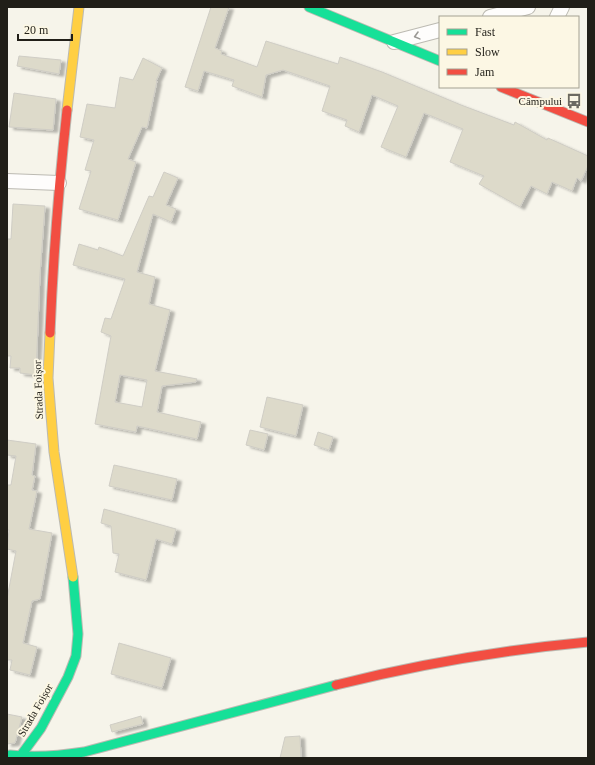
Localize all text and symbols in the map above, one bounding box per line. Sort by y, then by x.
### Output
scale bar [18,16,72,42]
legend [439,16,579,88]
text: 20 m [24,23,49,37]
text: Fast [475,25,496,39]
one-way arrow [414,31,421,40]
text: Slow [475,45,500,59]
text: Jam [475,65,495,79]
bus stop icon: Câmpului [565,92,583,110]
place label: Câmpului [519,95,562,107]
street label: Strada Foișor [31,360,45,420]
street label: Strada Foișor [15,681,55,739]

